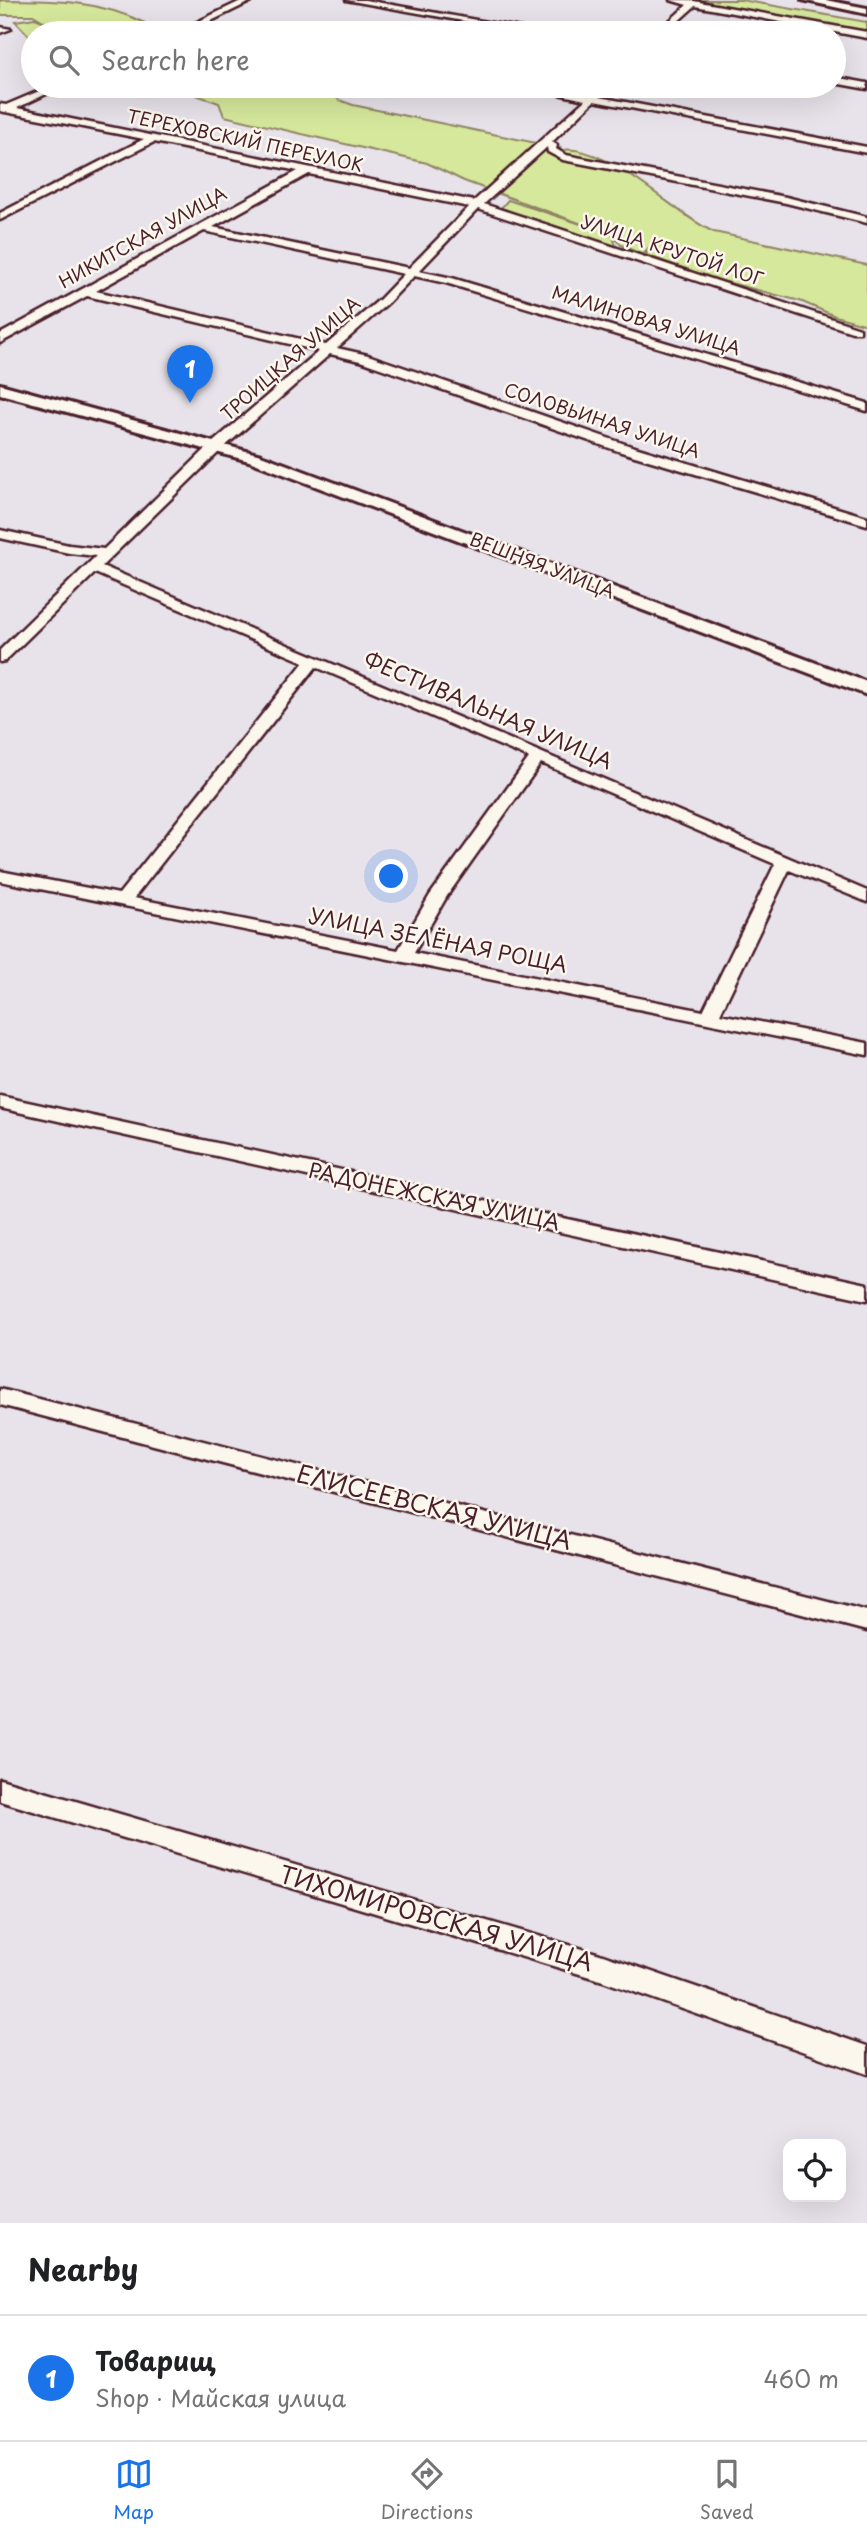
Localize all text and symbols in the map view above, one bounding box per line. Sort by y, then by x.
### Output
search box [21,21,846,98]
text: Search here [101,40,250,79]
icon: search [45,41,83,79]
street label: ТЕРЕХОВСКИЙ ПЕРЕУЛОК [125,101,366,178]
street label: НИКИТСКАЯ УЛИЦА [53,179,231,294]
street label: УЛИЦА КРУТОЙ ЛОГ [578,207,767,292]
street label: МАЛИНОВАЯ УЛИЦА [549,278,744,361]
street label: ТРОИЦКАЯ УЛИЦА [214,290,366,426]
pin: 1 [167,345,213,403]
street label: СОЛОВЬИНАЯ УЛИЦА [501,375,704,464]
street label: ВЕШНЯЯ УЛИЦА [466,525,619,605]
street label: ФЕСТИВАЛЬНАЯ УЛИЦА [359,642,618,776]
your location [374,859,408,893]
street label: УЛИЦА ЗЕЛЁНАЯ РОЩА [306,898,570,980]
street label: РАДОНЕЖСКАЯ УЛИЦА [306,1153,563,1237]
street label: ЕЛИСЕЕВСКАЯ УЛИЦА [293,1454,576,1558]
street label: ТИХОМИРОВСКАЯ УЛИЦА [275,1855,598,1979]
map controls [783,2139,846,2202]
button: locate [783,2139,846,2202]
text: Nearby [28,2246,138,2291]
text: Товарищ [95,2341,216,2380]
text: 1 [46,2361,57,2396]
text: 460 m [764,2361,839,2396]
text: Shop · Майская улица [95,2380,346,2415]
tab: Map [113,2455,154,2525]
tab: Directions [381,2455,473,2525]
tab: Saved [700,2455,754,2525]

